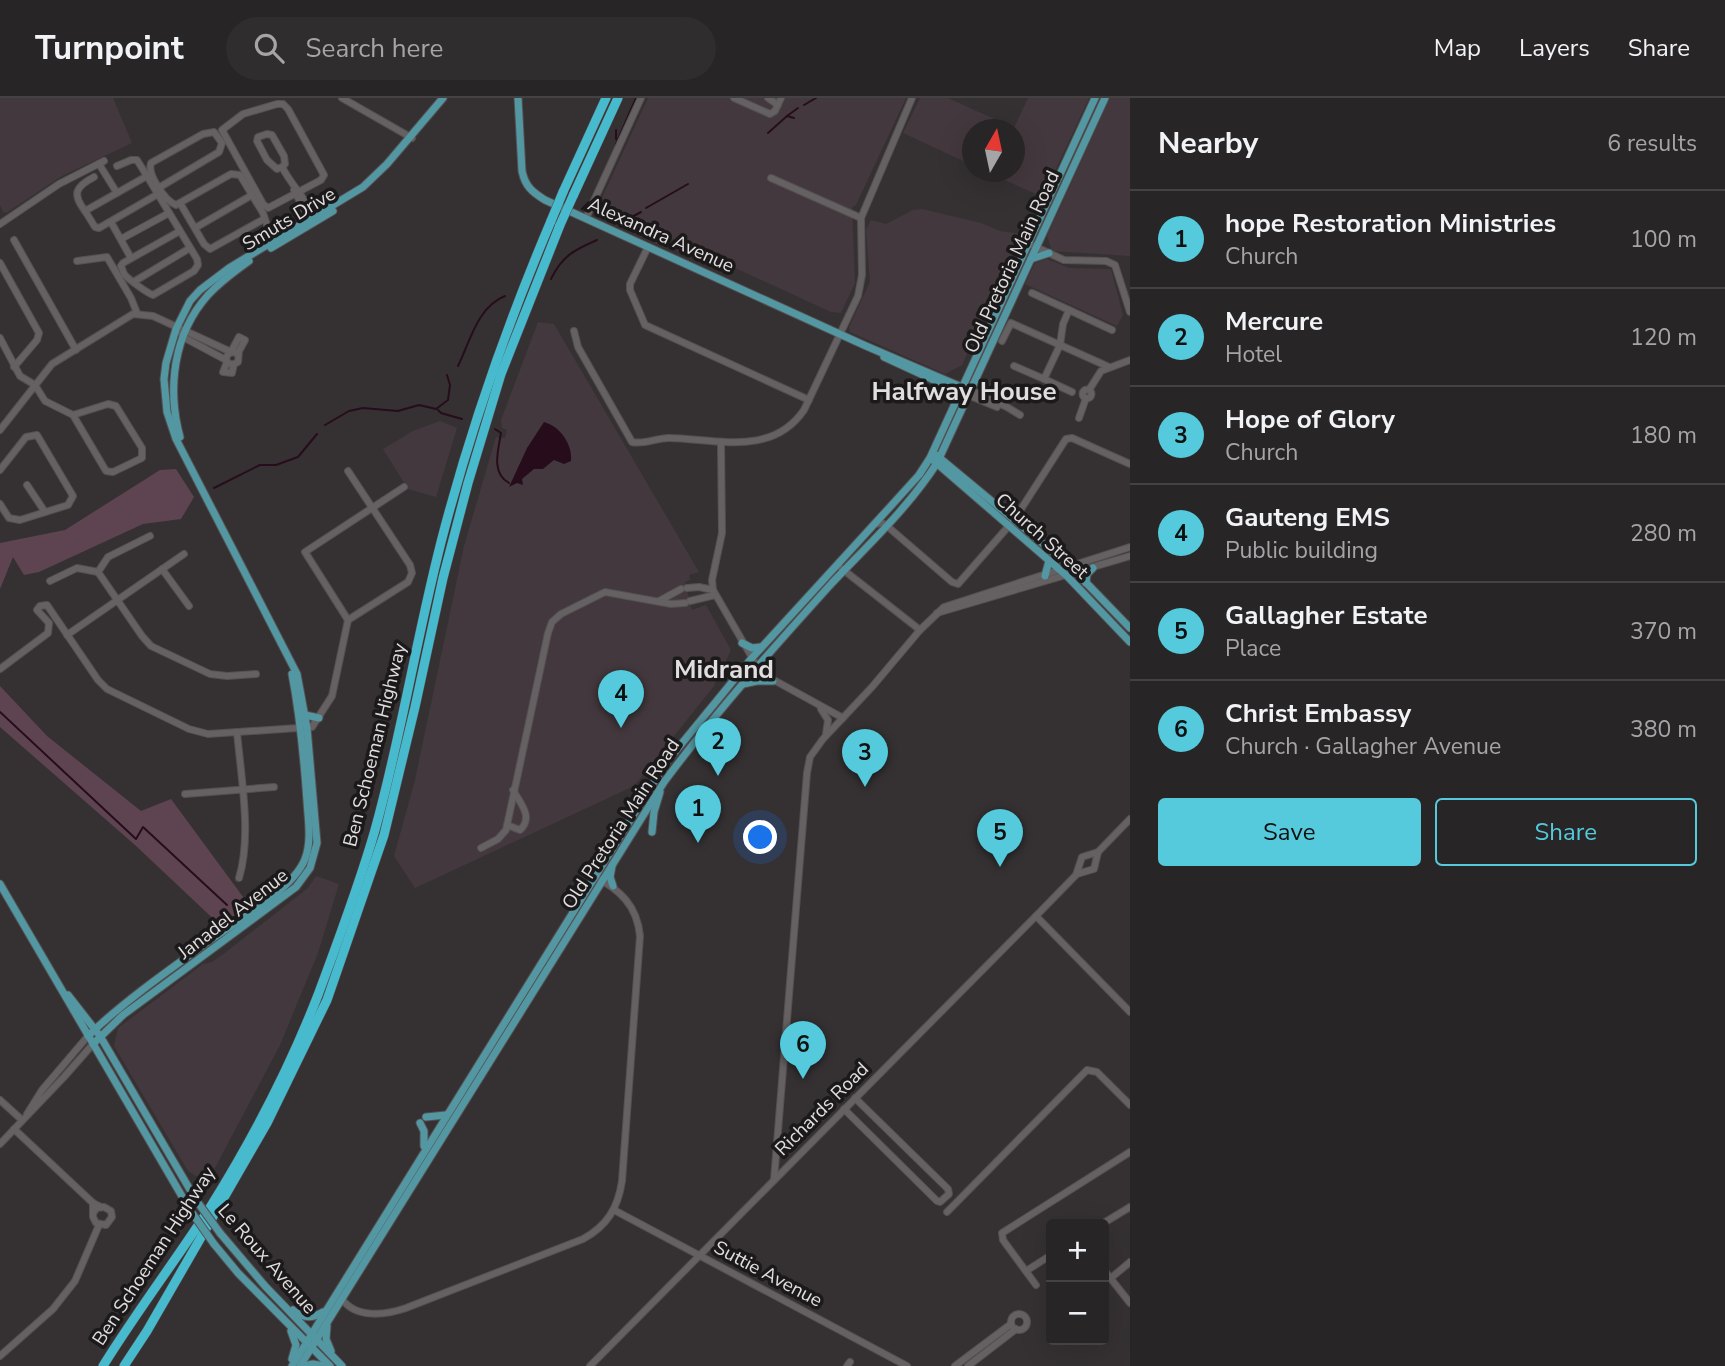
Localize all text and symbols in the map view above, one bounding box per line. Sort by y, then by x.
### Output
search box [226,17,716,80]
text: Turnpoint [35,26,184,71]
icon: search [250,29,288,67]
text: Search here [306,31,443,66]
text: Map [1434,32,1481,64]
text: Layers [1519,32,1590,64]
text: Share [1628,32,1690,64]
north arrow [962,119,1025,182]
text: Nearby [1158,123,1258,164]
text: 6 results [1607,128,1697,159]
street label: Old Pretoria Main Road [958,167,1066,357]
street label: Smuts Drive [238,181,340,257]
street label: Alexandra Avenue [584,191,738,279]
text: hope Restoration Ministries [1225,206,1556,241]
text: 1 [1174,224,1188,255]
text: 100 m [1630,224,1697,255]
text: Church [1225,241,1298,272]
text: Mercure [1225,304,1323,339]
text: 2 [1174,322,1188,353]
text: 120 m [1630,322,1697,353]
text: Hotel [1225,339,1282,370]
district label: Halfway House [871,374,1057,409]
text: Hope of Glory [1225,402,1395,437]
text: 3 [1174,420,1188,451]
text: 180 m [1630,420,1697,451]
text: Church [1225,437,1298,468]
street label: Church Street [990,487,1095,585]
text: Gauteng EMS [1225,500,1390,535]
text: 4 [1174,518,1188,549]
text: 280 m [1630,518,1697,549]
text: Public building [1225,535,1378,566]
text: Gallagher Estate [1225,598,1428,633]
text: 5 [1174,616,1188,647]
text: 370 m [1630,616,1697,647]
text: Place [1225,633,1281,664]
street label: Ben Schoeman Highway [337,640,413,849]
district label: Midrand [674,652,774,687]
pin: 4 [598,670,644,728]
text: Christ Embassy [1225,696,1411,731]
text: 6 [1174,714,1188,745]
text: 380 m [1630,714,1697,745]
pin: 2 [695,718,741,776]
pin: 3 [842,729,888,787]
text: Church · Gallagher Avenue [1225,731,1501,762]
street label: Old Pretoria Main Road [556,734,686,914]
pin: 1 [675,785,721,843]
button: Save [1158,798,1421,866]
button: Share [1435,798,1697,866]
pin: 5 [977,809,1023,867]
your location [743,820,777,854]
street label: Janadel Avenue [172,863,294,966]
pin: 6 [780,1021,826,1079]
street label: Richards Road [769,1056,875,1162]
street label: Ben Schoeman Highway [86,1161,222,1351]
street label: Le Roux Avenue [212,1198,322,1320]
map controls [1046,1219,1109,1345]
button: + [1046,1219,1109,1282]
street label: Suttie Avenue [709,1234,827,1314]
button: − [1046,1282,1109,1345]

